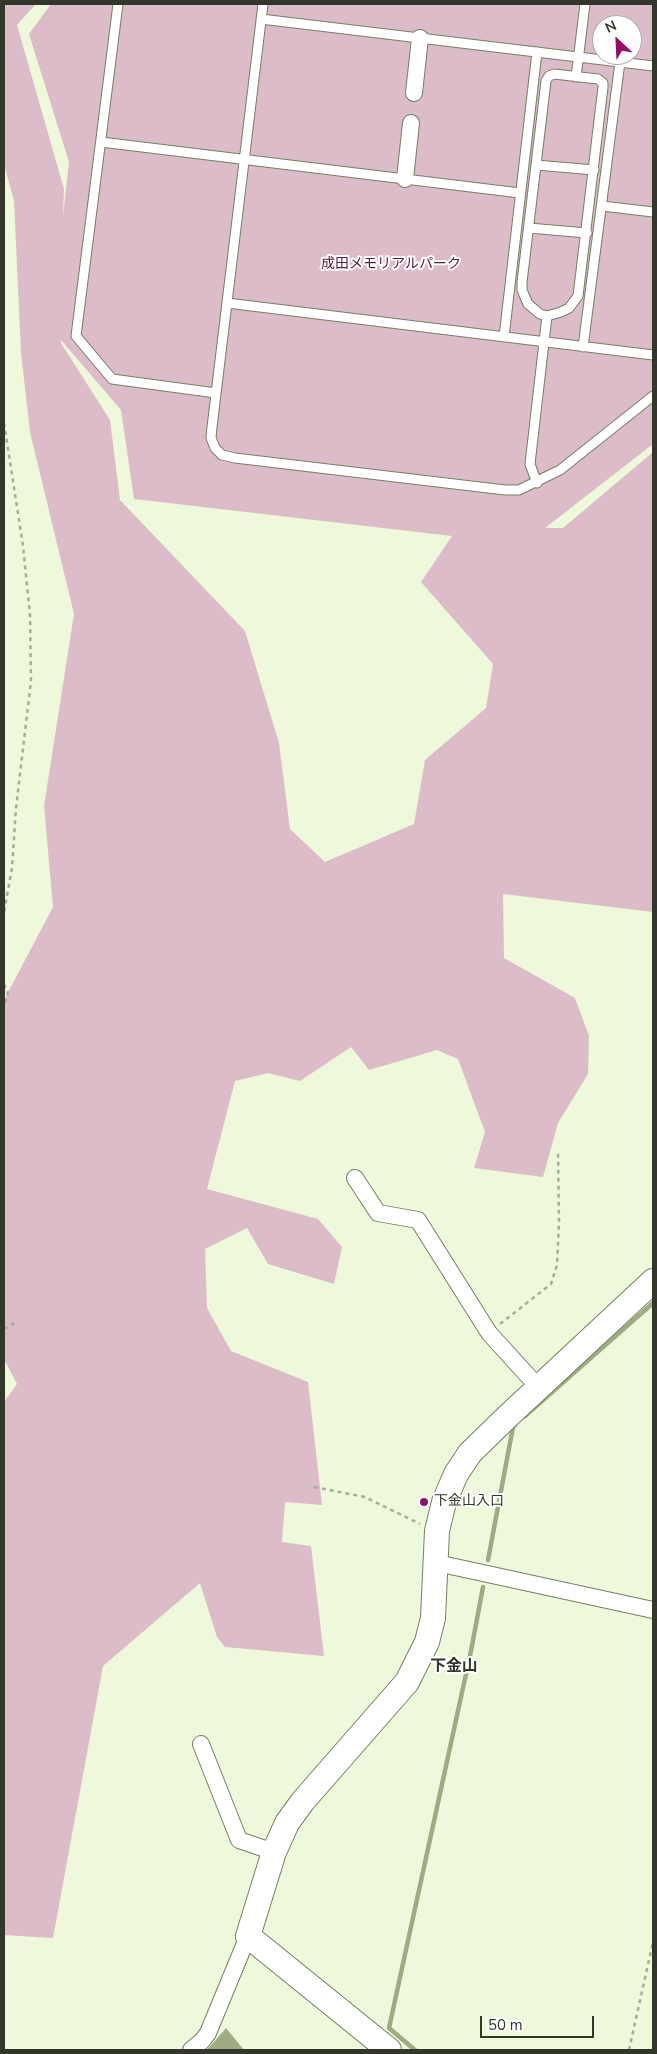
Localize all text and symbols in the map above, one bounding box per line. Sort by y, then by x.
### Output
north arrow [592,15,642,65]
text: N [602,16,620,38]
park label: 成田メモリアルパーク [321,257,461,273]
place label: 下金山入口 [434,1494,504,1510]
marker: 下金山入口 [418,1496,430,1508]
district label: 下金山 [430,1657,478,1677]
scale bar [482,2006,596,2038]
text: 50 m [488,2015,523,2035]

